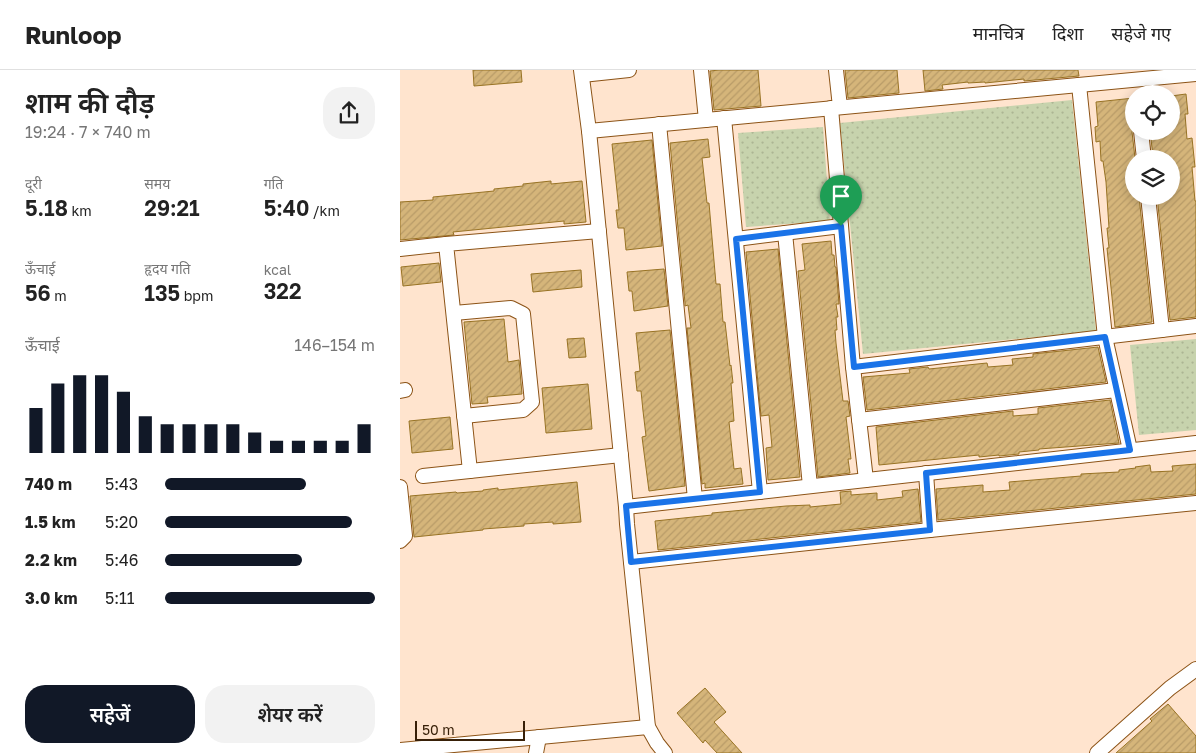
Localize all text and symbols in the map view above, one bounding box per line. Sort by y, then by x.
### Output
text: Runloop [25,20,122,49]
text: मानचित्र [973,22,1024,44]
text: दिशा [1052,22,1083,44]
text: सहेजे गए [1111,22,1171,44]
map controls [1125,85,1180,205]
button: locate [1125,85,1180,140]
text: शाम की दौड़ [25,86,154,119]
button: share [323,87,375,139]
text: 19:24 · 7 × 740 m [25,122,151,142]
button: layers [1125,150,1180,205]
text: दूरी [25,175,42,192]
text: समय [144,175,170,192]
text: गति [264,175,283,192]
pin [820,175,862,226]
icon: arrive [827,182,855,210]
text: 5.18 [25,195,68,221]
text: 29:21 [144,195,200,221]
text: 5:40 [264,195,309,221]
text: km [68,202,92,219]
text: /km [309,202,340,219]
text: ऊँचाई [25,260,55,277]
text: हृदय गति [144,260,191,277]
text: kcal [264,261,291,278]
text: 322 [264,278,302,304]
text: 56 [25,280,51,306]
text: 135 [144,280,180,306]
text: m [51,287,67,304]
text: bpm [180,287,213,304]
text: ऊँचाई [25,335,60,355]
text: 146–154 m [294,335,375,355]
text: 740 m [25,474,72,494]
text: 5:43 [105,474,138,494]
text: 1.5 km [25,512,75,532]
text: 5:20 [105,512,138,532]
text: 2.2 km [25,550,77,570]
text: 5:46 [105,550,139,570]
text: 3.0 km [25,588,78,608]
text: 5:11 [105,588,135,608]
button: सहेजें [25,685,195,743]
button: शेयर करें [205,685,375,743]
scale bar [415,718,525,741]
text: 50 m [422,721,455,738]

